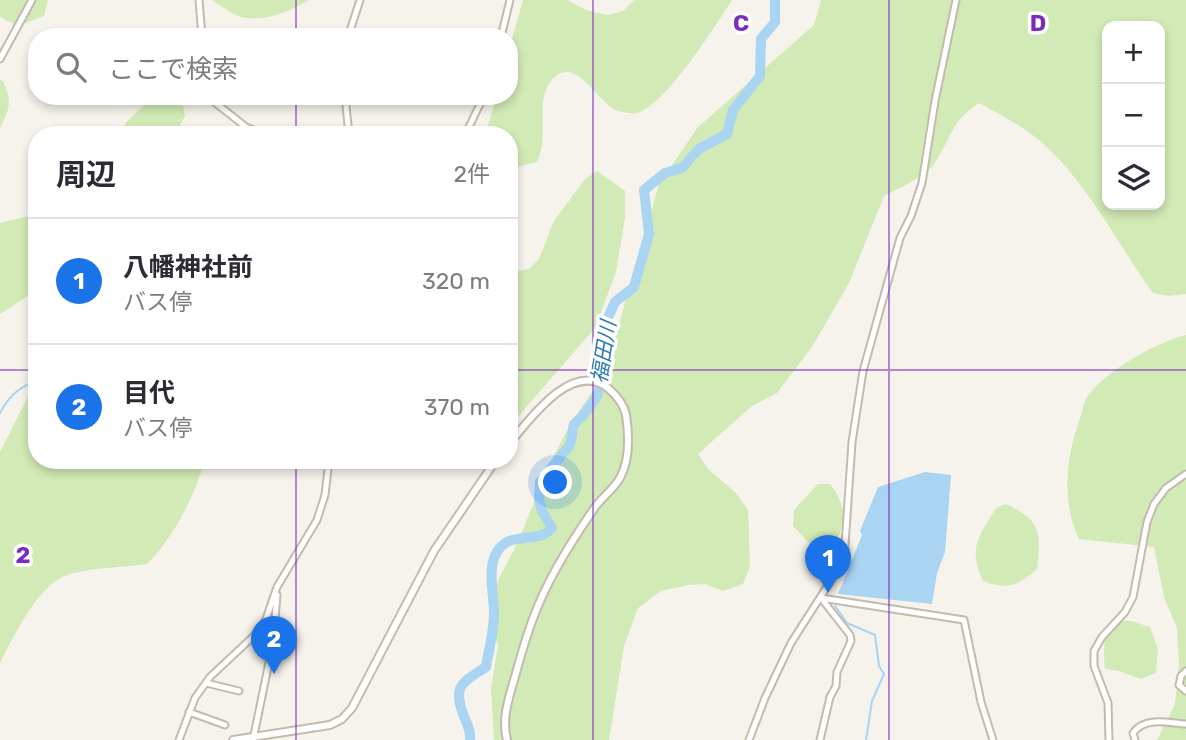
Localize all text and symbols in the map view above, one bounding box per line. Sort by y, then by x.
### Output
text: C [733,9,749,37]
text: D [1030,9,1046,37]
map controls [1102,21,1165,210]
button: + [1102,21,1165,84]
search box [28,28,518,105]
icon: search [52,48,90,86]
text: ここで検索 [108,54,238,85]
button: − [1102,84,1165,147]
button: layers [1102,147,1165,210]
text: 周辺 [56,157,116,193]
text: 2件 [453,160,490,188]
text: 八幡神社前 [123,252,253,283]
text: 1 [73,267,85,295]
text: 320 m [422,267,490,295]
text: バス停 [123,288,192,316]
water label: 福田川 [586,317,621,385]
text: 目代 [123,378,175,409]
text: 2 [72,393,86,421]
text: 370 m [424,393,490,421]
text: バス停 [123,414,192,442]
your location [538,465,572,499]
pin: 1 [805,535,851,593]
text: 2 [16,541,30,569]
pin: 2 [251,616,297,674]

